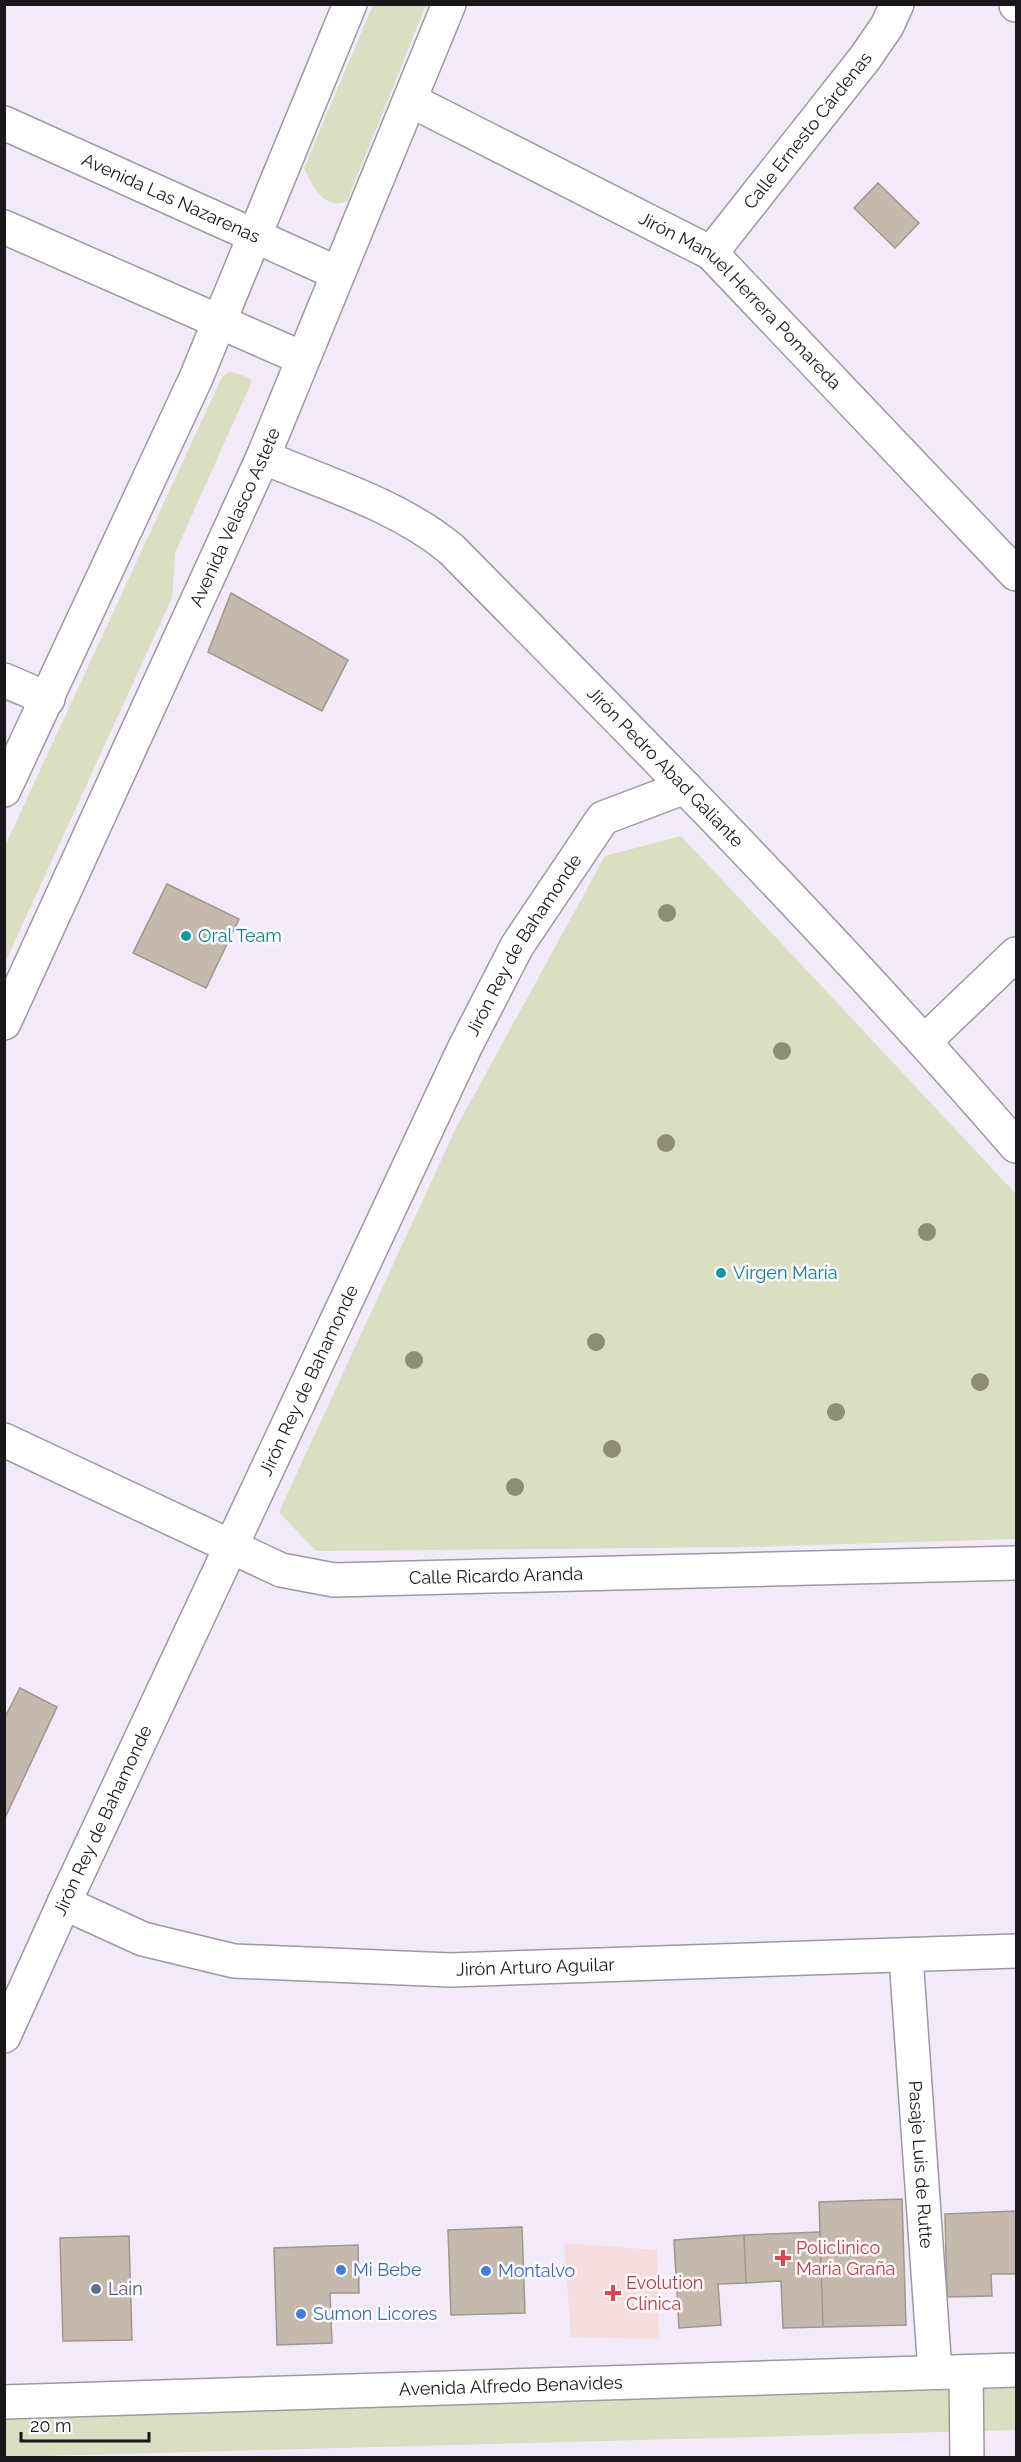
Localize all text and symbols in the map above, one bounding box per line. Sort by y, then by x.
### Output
street label: Calle Ernesto Cárdenas [739,48,876,213]
street label: Avenida Las Nazarenas [79,148,264,247]
street label: Jirón Manuel Herrera Pomareda [636,207,846,393]
street label: Avenida Velasco Astete [185,424,284,610]
street label: Jirón Pedro Abad Galiante [583,682,748,852]
street label: Jirón Rey de Bahamonde [462,850,586,1039]
place label: Oral Team [198,925,282,946]
marker: Oral Team [179,929,193,943]
place label: Virgen María [733,1262,838,1283]
marker: Virgen María [714,1266,728,1280]
street label: Jirón Rey de Bahamonde [255,1281,362,1479]
street label: Calle Ricardo Aranda [409,1563,583,1588]
street label: Jirón Rey de Bahamonde [49,1721,156,1919]
street label: Jirón Arturo Aguilar [456,1953,616,1980]
street label: Pasaje Luis de Rutte [905,2080,937,2250]
place label: Policlinico María Graña [796,2237,895,2279]
marker: Policlinico María Graña [774,2249,792,2267]
place label: Mi Bebe [353,2259,422,2280]
place label: Montalvo [498,2260,575,2281]
marker: Mi Bebe [334,2263,348,2277]
marker: Montalvo [479,2264,493,2278]
place label: Evolution Clínica [626,2272,703,2314]
place label: Lain [108,2278,143,2299]
marker: Lain [89,2282,103,2296]
marker: Evolution Clínica [604,2284,622,2302]
place label: Sumon Licores [313,2303,437,2324]
marker: Sumon Licores [294,2307,308,2321]
street label: Avenida Alfredo Benavides [399,2371,623,2400]
scale bar [21,2405,148,2443]
text: 20 m [30,2415,72,2436]

